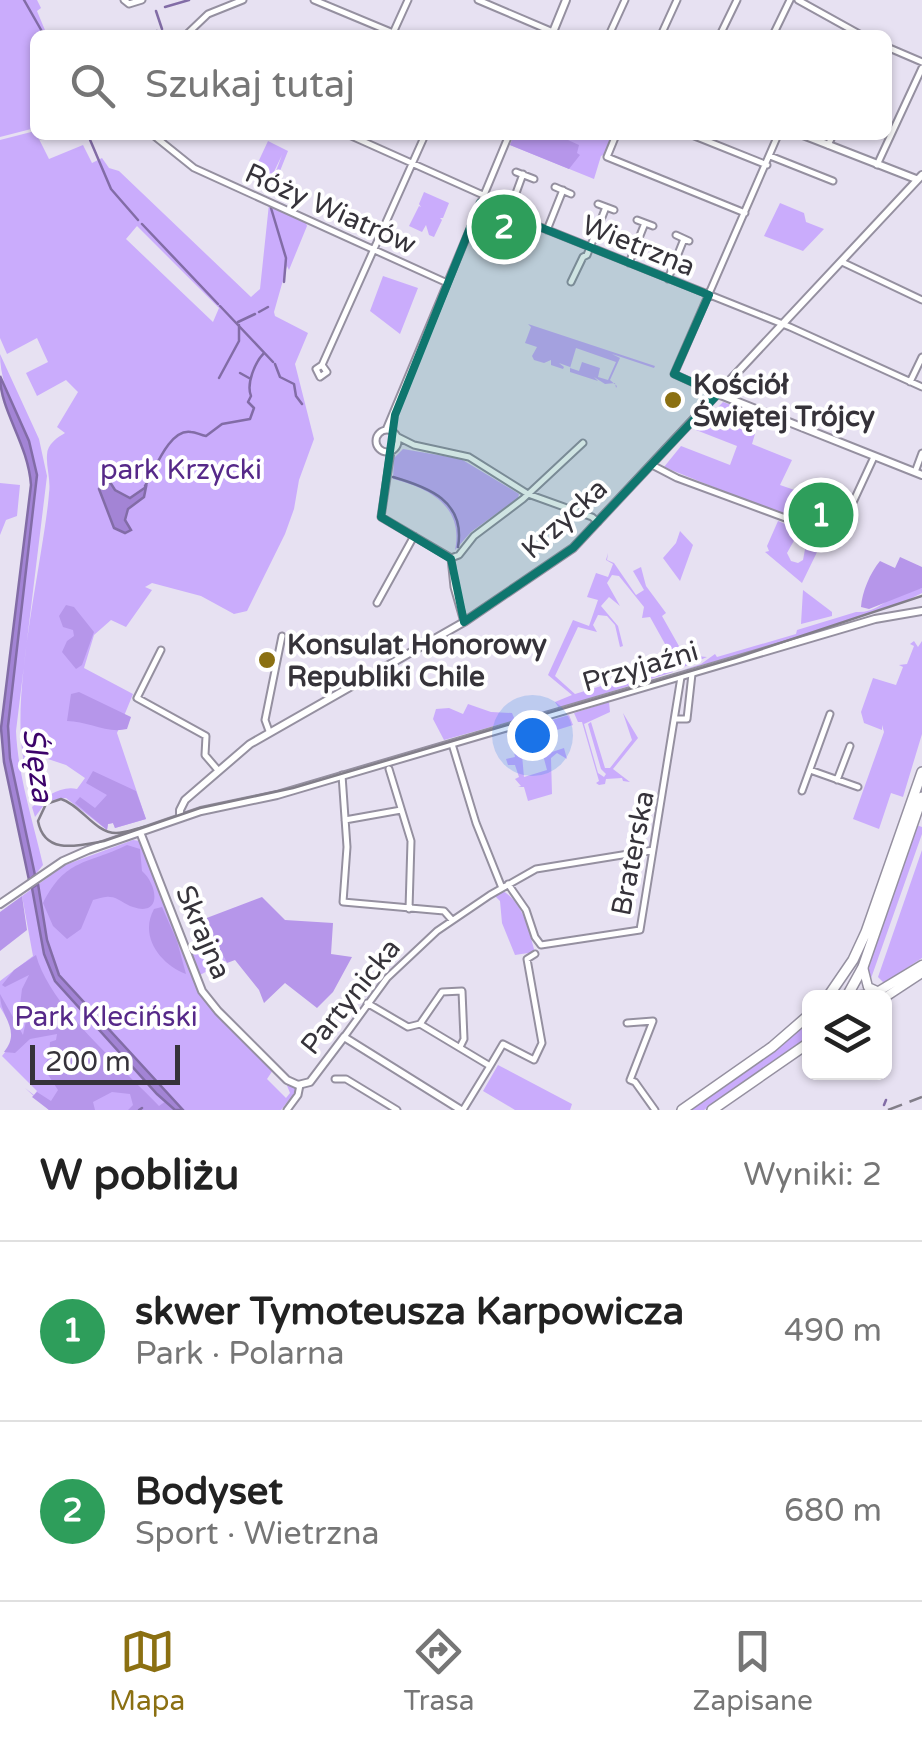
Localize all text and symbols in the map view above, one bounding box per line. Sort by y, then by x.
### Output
search box [30,30,892,140]
icon: search [65,58,120,113]
text: Szukaj tutaj [145,62,355,108]
street label: Róży Wiatrów [240,156,421,262]
pin: 2 [472,190,536,264]
street label: Wietrzna [577,208,700,284]
place label: Kościół Świętej Trójcy [693,368,875,434]
marker: Kościół Świętej Trójcy [662,389,684,411]
park label: park Krzycki [100,453,262,487]
street label: Krzycka [515,471,615,566]
pin: 1 [788,478,854,552]
place label: Konsulat Honorowy Republiki Chile [287,628,547,694]
street label: Przyjaźni [578,634,702,700]
marker: Konsulat Honorowy Republiki Chile [256,649,278,671]
your location [507,710,558,761]
water label: Ślęza [14,726,61,806]
street label: Braterska [604,788,662,919]
street label: Skrajna [168,880,238,984]
street label: Partynicka [294,932,408,1062]
map controls [802,990,892,1080]
button: layers [802,990,892,1080]
park label: Park Kleciński [14,1000,198,1034]
scale bar [30,1040,180,1084]
text: 200 m [45,1045,131,1079]
text: W pobliżu [40,1150,239,1201]
text: Wyniki: 2 [743,1156,882,1194]
text: skwer Tymoteusza Karpowicza [135,1289,684,1335]
text: 1 [62,1312,83,1350]
text: 490 m [784,1312,882,1350]
text: Park · Polarna [135,1335,345,1373]
text: Bodyset [135,1469,283,1515]
text: 2 [62,1492,83,1530]
text: 680 m [784,1492,882,1530]
text: Sport · Wietrzna [135,1515,380,1553]
tab: Mapa [109,1624,185,1718]
tab: Trasa [403,1624,474,1718]
tab: Zapisane [693,1624,813,1718]

